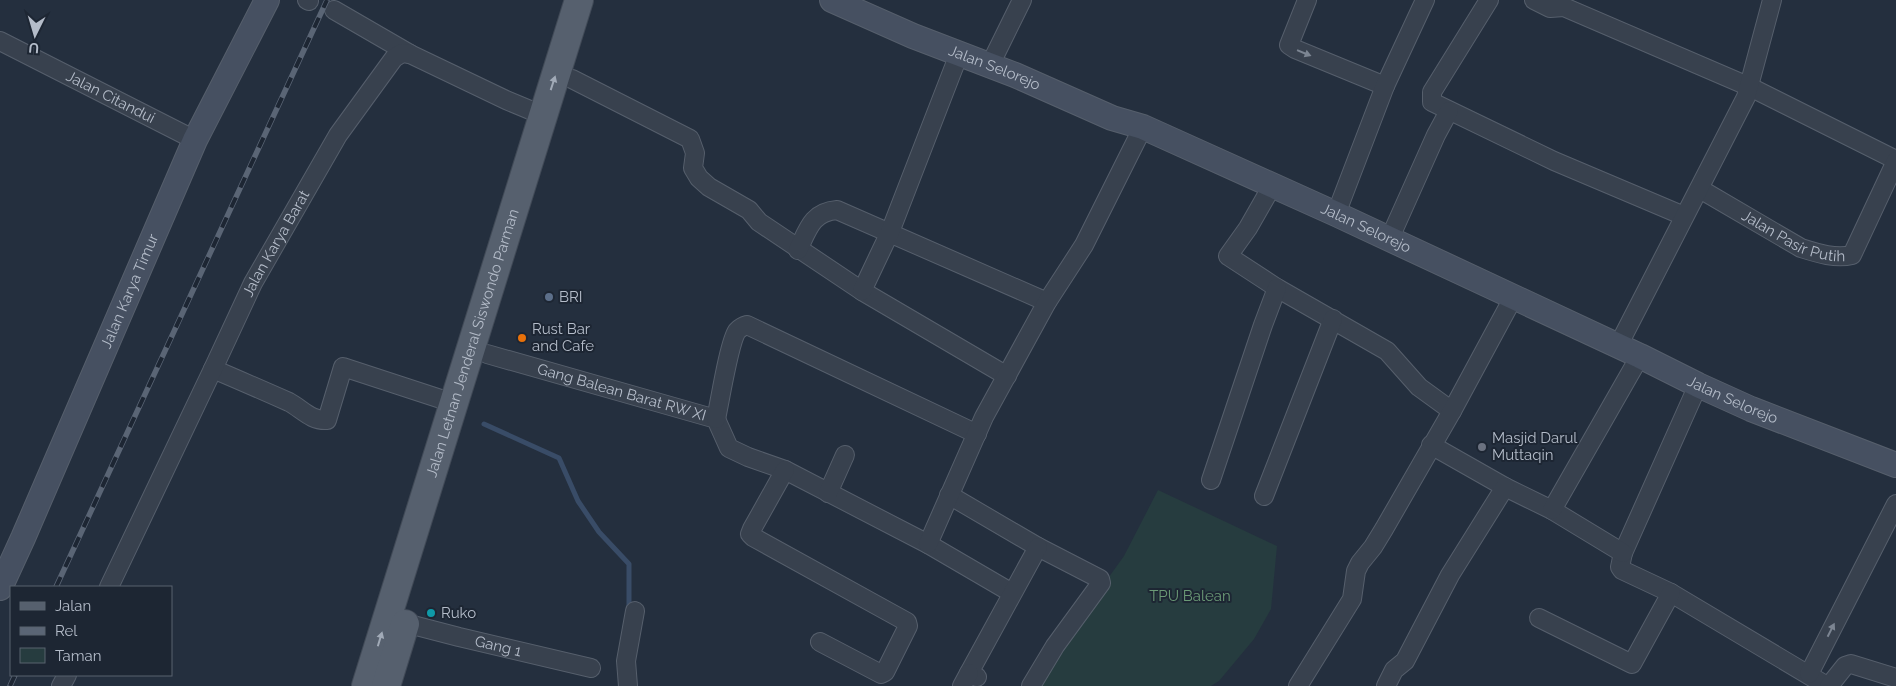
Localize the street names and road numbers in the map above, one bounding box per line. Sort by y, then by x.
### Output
street label: Jalan Selorejo [946,41,1043,94]
street label: Jalan Citandui [63,67,158,127]
street label: Jalan Karya Barat [239,187,313,300]
street label: Jalan Selorejo [1318,199,1414,257]
street label: Jalan Pasir Putih [1739,206,1845,265]
street label: Jalan Letnan Jenderal Siswondo Parman [422,207,523,480]
street label: Jalan Karya Timur [97,230,163,351]
street label: Gang Balean Barat RW XI [535,360,708,425]
street label: Jalan Selorejo [1684,372,1781,428]
street label: Gang 1 [473,632,524,660]

